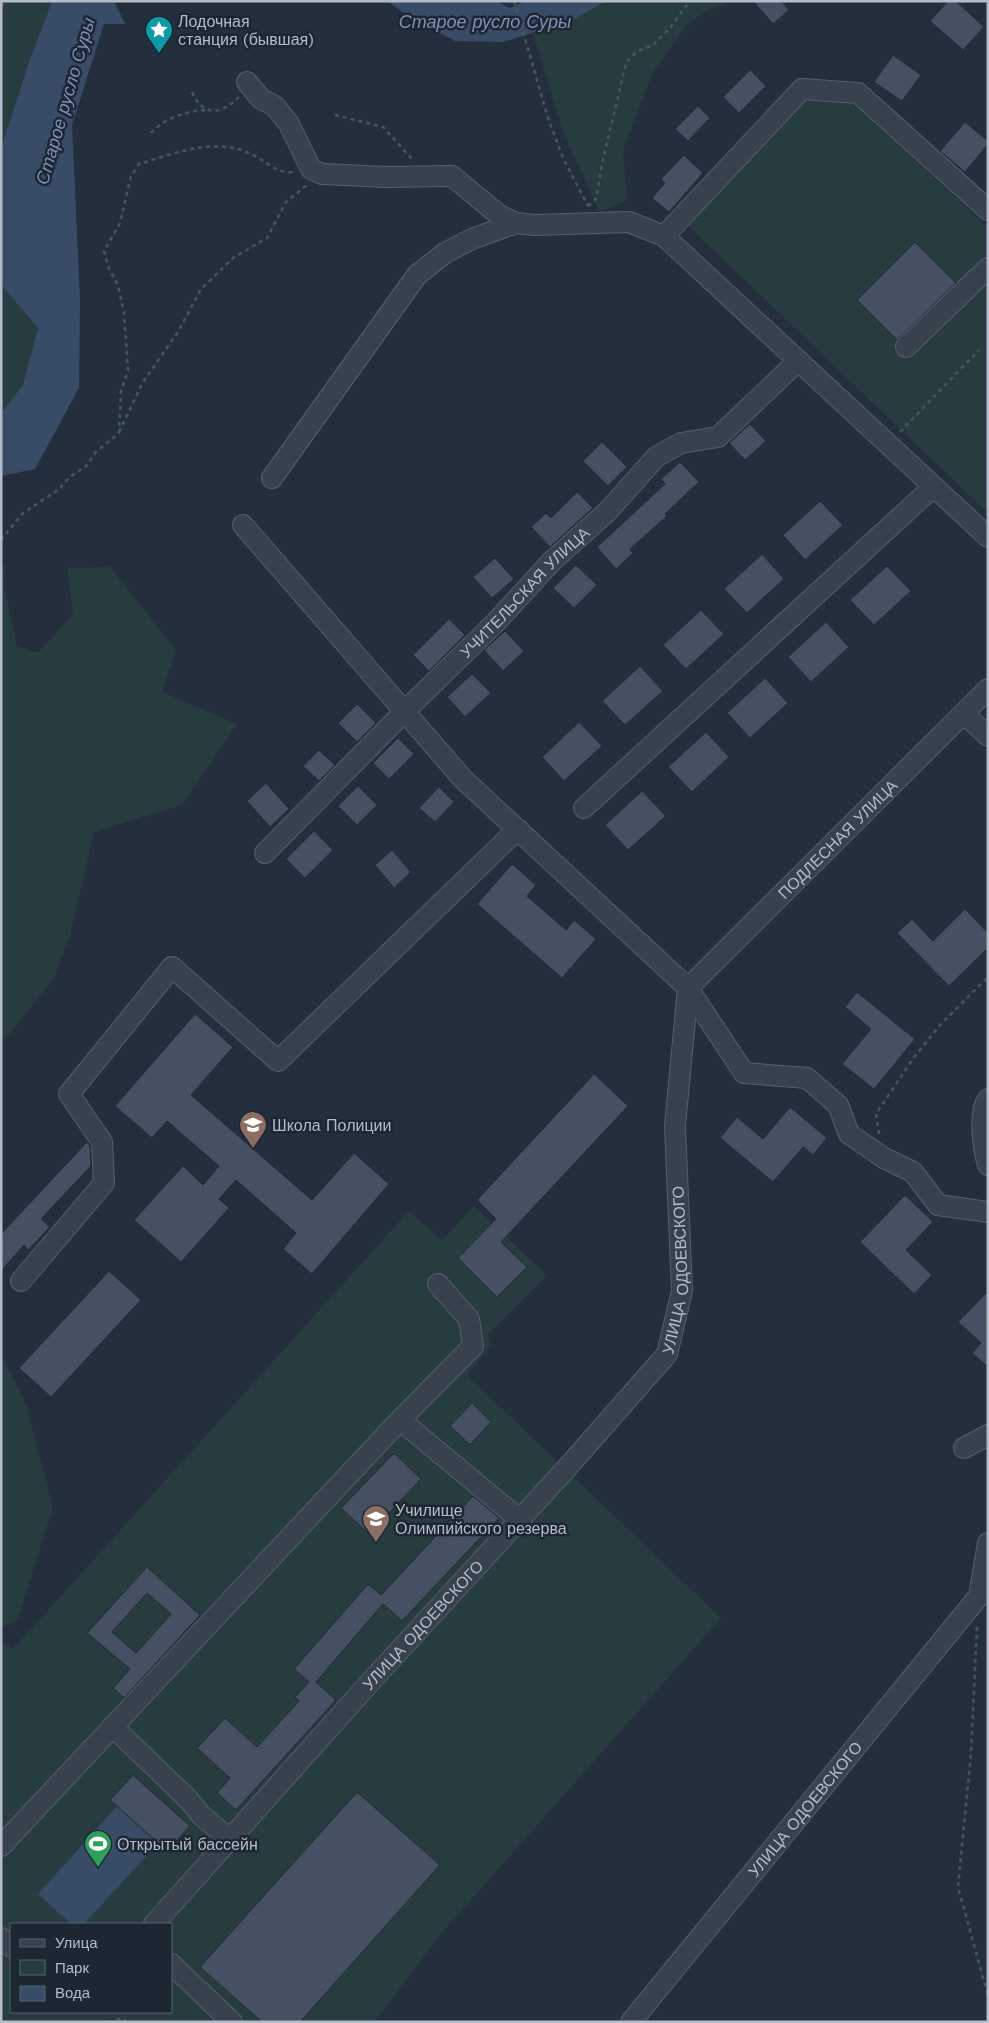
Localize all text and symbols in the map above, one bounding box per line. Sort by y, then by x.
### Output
water label: Старое русло Суры [399,11,571,32]
place label: Лодочная станция (бывшая) [178,12,314,49]
water label: Старое русло Суры [31,15,99,187]
place icon: Лодочная станция (бывшая) [144,15,174,54]
street label: УЧИТЕЛЬСКАЯ УЛИЦА [456,523,593,662]
street label: ПОДЛЕСНАЯ УЛИЦА [774,775,901,902]
school or university icon: Школа Полиции [238,1110,268,1149]
place label: Школа Полиции [272,1116,391,1135]
street label: УЛИЦА ОДОЕВСКОГО [658,1186,692,1356]
place label: Училище Олимпийского резерва [395,1501,567,1538]
school or university icon: Училище Олимпийского резерва [361,1504,391,1543]
street label: УЛИЦА ОДОЕВСКОГО [358,1556,487,1694]
street label: УЛИЦА ОДОЕВСКОГО [744,1737,866,1881]
sports icon: Открытый бассейн [83,1829,113,1868]
place label: Открытый бассейн [117,1835,258,1854]
legend [10,1923,172,2013]
text: Улица [55,1934,98,1952]
text: Парк [55,1959,89,1977]
text: Вода [55,1984,91,2002]

